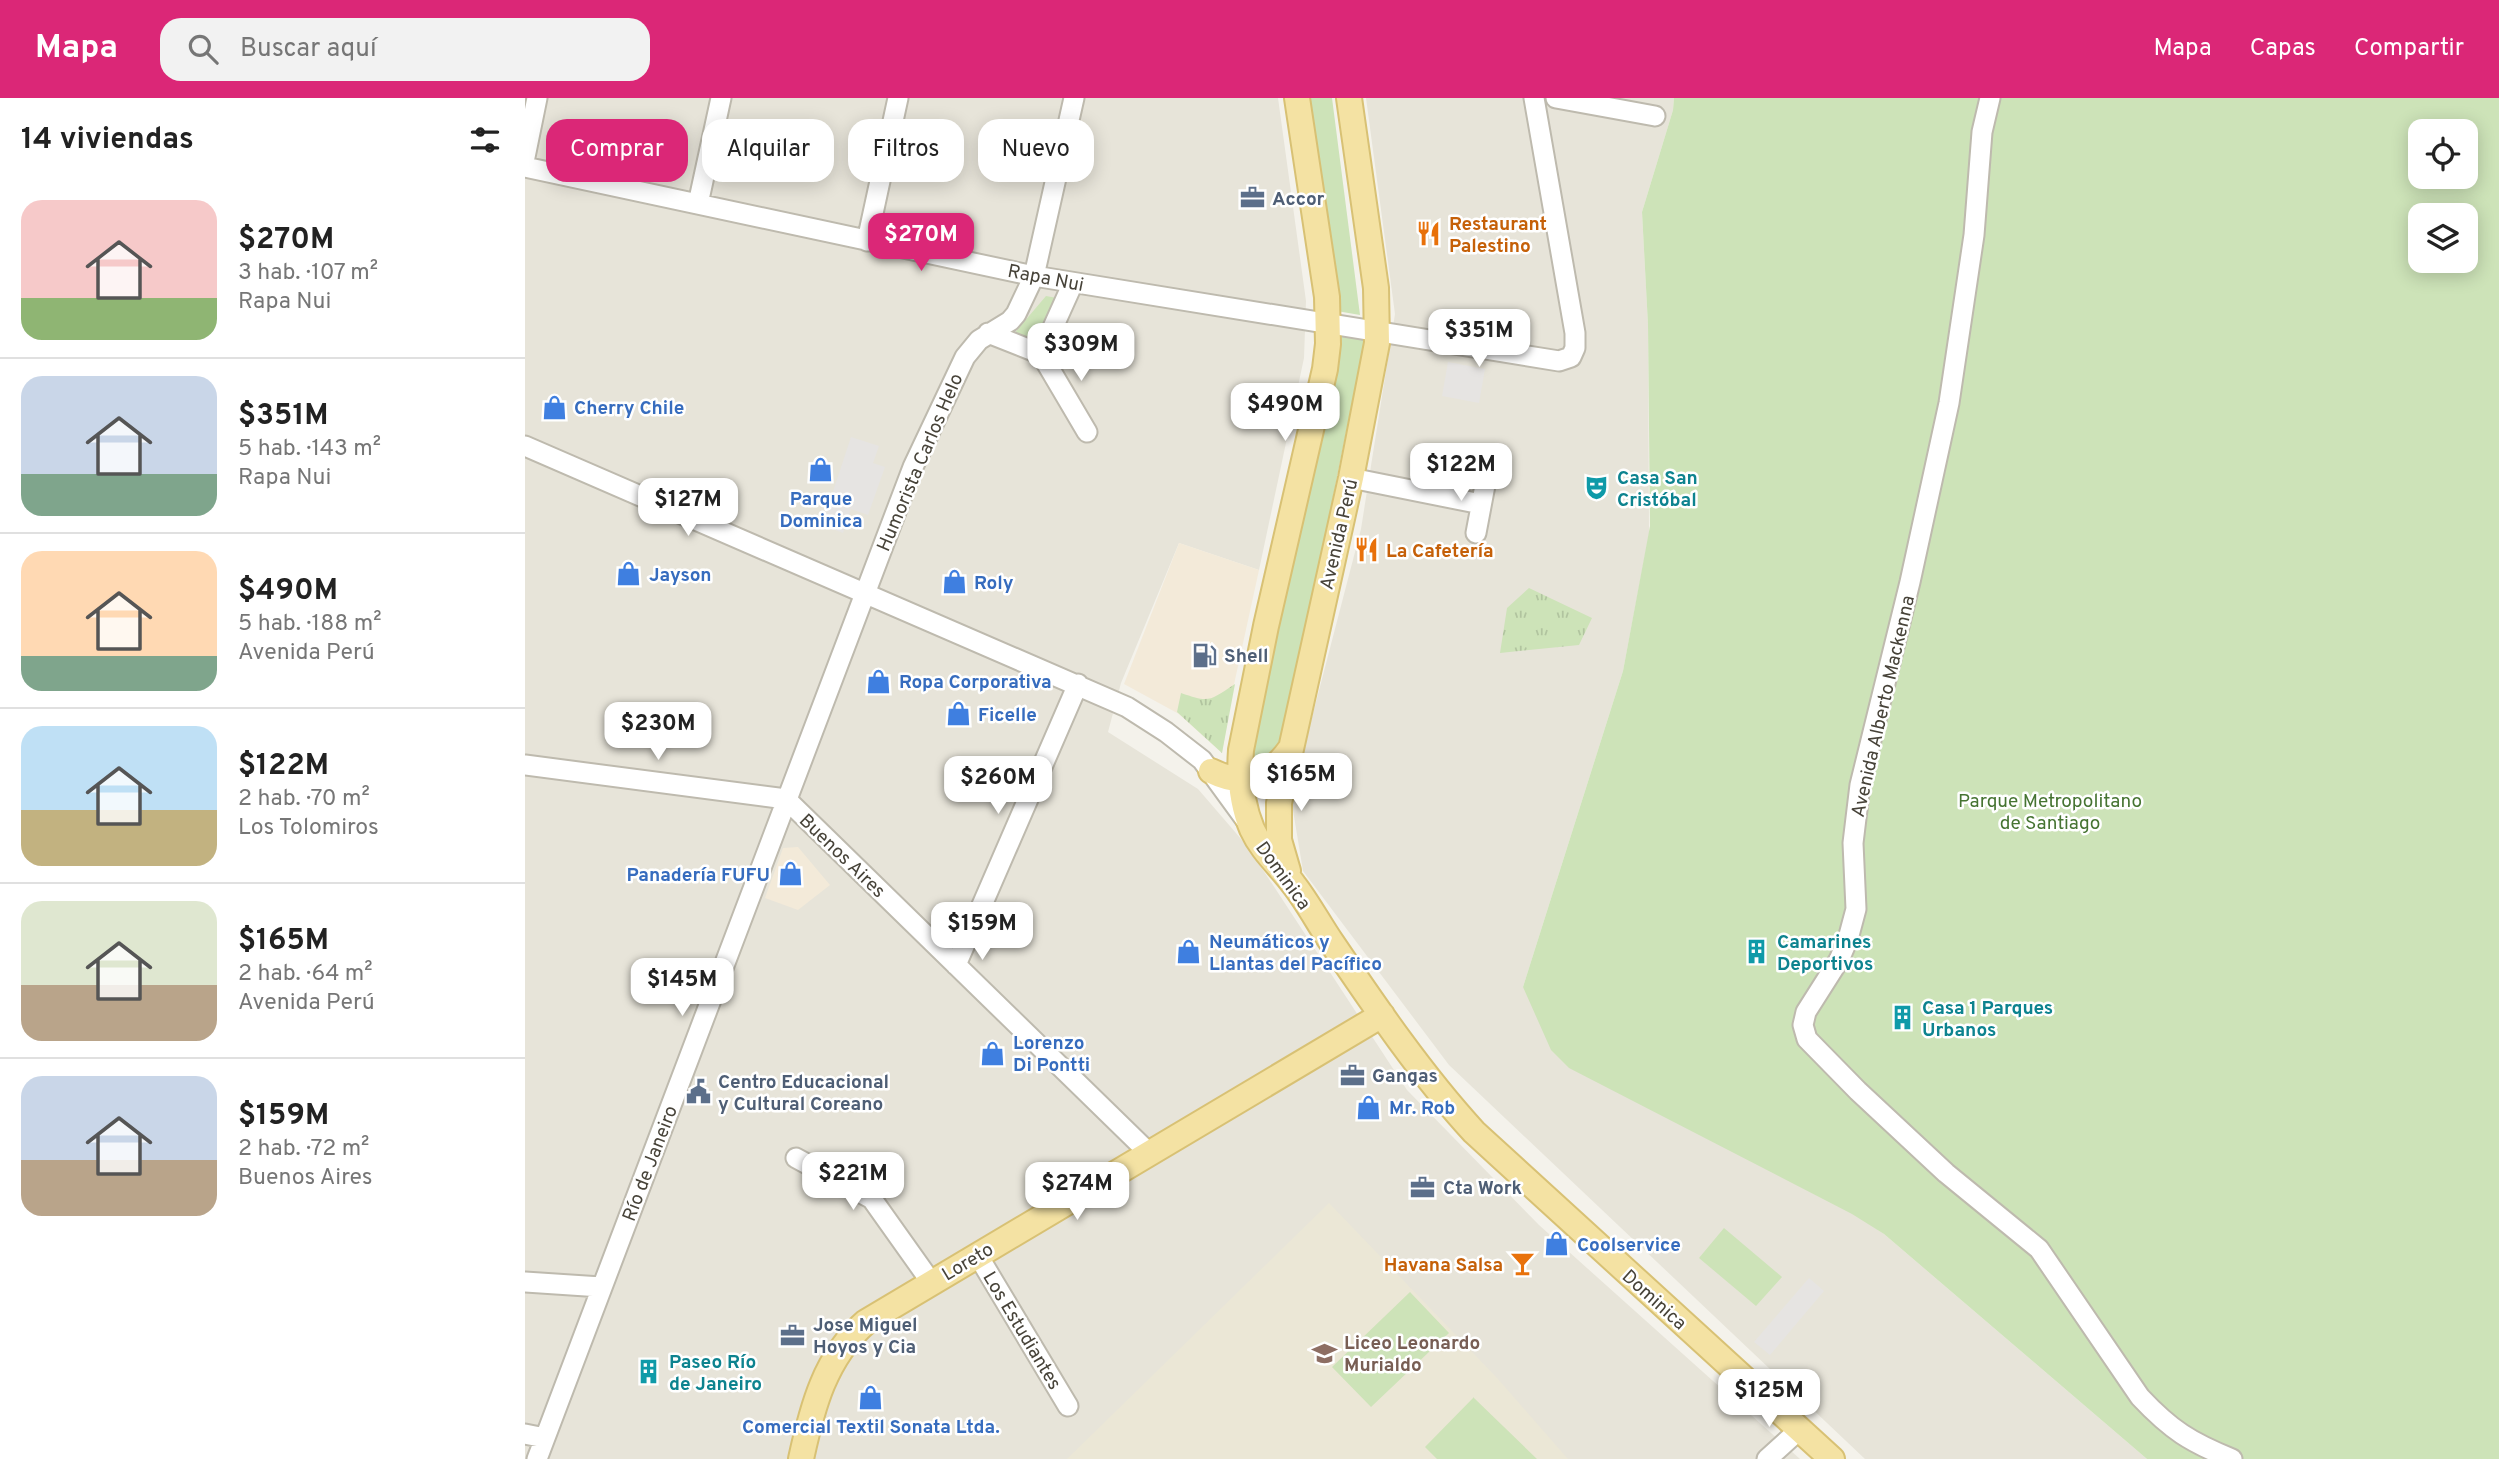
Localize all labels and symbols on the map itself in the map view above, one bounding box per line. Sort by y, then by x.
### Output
office icon: Accor [1238,184,1266,212]
place label: Accor [1272,188,1324,212]
place label: Restaurant Palestino [1449,213,1547,259]
pin: $270M [872,214,970,273]
restaurant icon: Restaurant Palestino [1415,220,1443,248]
street label: Rapa Nui [1005,260,1086,298]
pin: $351M [1430,310,1528,369]
pin: $309M [1032,324,1130,383]
street label: Humorista Carlos Helo [872,370,969,555]
pin: $490M [1236,384,1334,443]
shop icon: Cherry Chile [540,393,568,421]
place label: Cherry Chile [574,397,684,421]
pin: $122M [1412,444,1510,503]
shop icon: Parque Dominica [807,456,835,484]
place label: Casa San Cristóbal [1617,467,1698,513]
theatre icon: Casa San Cristóbal [1583,474,1611,502]
street label: Avenida Perú [1316,477,1364,592]
pin: $127M [639,478,737,538]
place label: Parque Dominica [779,488,863,534]
restaurant icon: La Cafetería [1352,536,1380,564]
place label: La Cafetería [1386,540,1494,564]
shop icon: Jayson [615,560,643,588]
place label: Jayson [649,564,711,588]
shop icon: Roly [940,568,968,596]
place label: Roly [974,572,1014,596]
street label: Avenida Alberto Mackenna [1847,593,1921,820]
fuel station icon: Shell [1190,641,1218,669]
place label: Shell [1224,645,1269,669]
shop icon: Ropa Corporativa [865,667,893,695]
place label: Ropa Corporativa [899,671,1052,695]
shop icon: Ficelle [944,700,972,728]
pin: $230M [609,702,707,762]
place label: Ficelle [978,704,1037,728]
pin: $165M [1252,754,1350,813]
pin: $260M [949,756,1047,816]
park label: Parque Metropolitano de Santiago [1958,790,2142,836]
street label: Buenos Aires [793,809,890,904]
street label: Dominica [1249,837,1315,915]
shop icon: Panadería FUFU [776,860,804,888]
place label: Panadería FUFU [627,864,770,888]
pin: $159M [933,902,1031,962]
place label: Neumáticos y Llantas del Pacífico [1209,931,1382,977]
place label: Camarines Deportivos [1777,931,1873,977]
shop icon: Neumáticos y Llantas del Pacífico [1175,938,1203,966]
building icon: Camarines Deportivos [1743,938,1771,966]
pin: $145M [633,958,731,1018]
place label: Casa 1 Parques Urbanos [1922,997,2053,1043]
building icon: Casa 1 Parques Urbanos [1888,1004,1916,1032]
place label: Lorenzo Di Pontti [1013,1032,1090,1078]
shop icon: Lorenzo Di Pontti [979,1039,1007,1067]
office icon: Gangas [1338,1061,1366,1089]
place label: Gangas [1372,1065,1438,1089]
place label: Centro Educacional y Cultural Coreano [718,1071,889,1117]
public building icon: Centro Educacional y Cultural Coreano [684,1078,712,1106]
shop icon: Mr. Rob [1355,1093,1383,1121]
place label: Mr. Rob [1389,1097,1455,1121]
street label: Río de Janeiro [618,1102,684,1225]
pin: $221M [804,1152,902,1212]
pin: $274M [1028,1162,1126,1222]
office icon: Cta Work [1409,1173,1437,1201]
place label: Cta Work [1443,1177,1523,1201]
shop icon: Coolservice [1543,1230,1571,1258]
place label: Coolservice [1577,1234,1681,1258]
street label: Loreto [938,1238,998,1287]
bar icon: Havana Salsa [1509,1250,1537,1278]
place label: Havana Salsa [1384,1254,1503,1278]
street label: Dominica [1616,1265,1691,1336]
street label: Los Estudiantes [977,1268,1066,1394]
place label: Jose Miguel Hoyos y Cia [813,1314,918,1360]
office icon: Jose Miguel Hoyos y Cia [779,1321,807,1349]
place label: Liceo Leonardo Murialdo [1344,1332,1480,1378]
school or university icon: Liceo Leonardo Murialdo [1310,1339,1338,1367]
place label: Paseo Río de Janeiro [669,1351,762,1397]
building icon: Paseo Río de Janeiro [635,1358,663,1386]
pin: $125M [1720,1370,1818,1429]
shop icon: Comercial Textil Sonata Ltda. [857,1384,885,1412]
place label: Comercial Textil Sonata Ltda. [742,1416,1000,1440]

